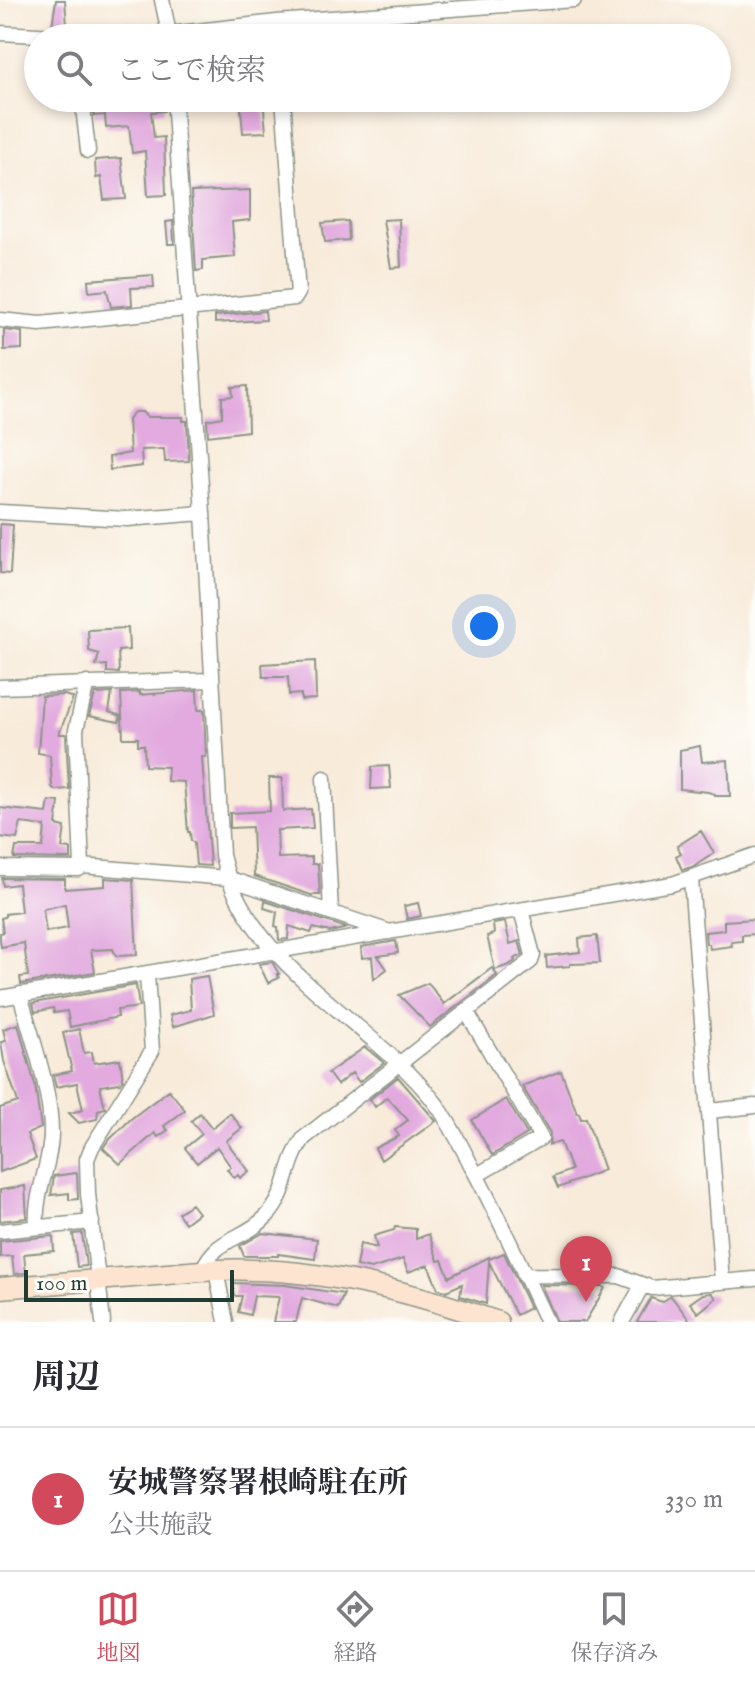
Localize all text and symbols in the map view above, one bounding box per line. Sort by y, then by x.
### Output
search box [24,24,731,112]
icon: search [52,46,96,90]
text: ここで検索 [116,53,266,91]
your location [464,606,504,646]
pin: 1 [560,1236,612,1302]
scale bar [24,1266,234,1302]
text: 100 m [36,1270,88,1298]
text: 周辺 [32,1357,100,1400]
text: 安城警察署根崎駐在所 [108,1465,408,1503]
text: 1 [53,1483,63,1516]
text: 330 m [665,1483,723,1516]
text: 公共施設 [108,1509,212,1542]
tab: 地図 [96,1587,141,1668]
tab: 経路 [333,1587,378,1668]
tab: 保存済み [570,1587,659,1668]

